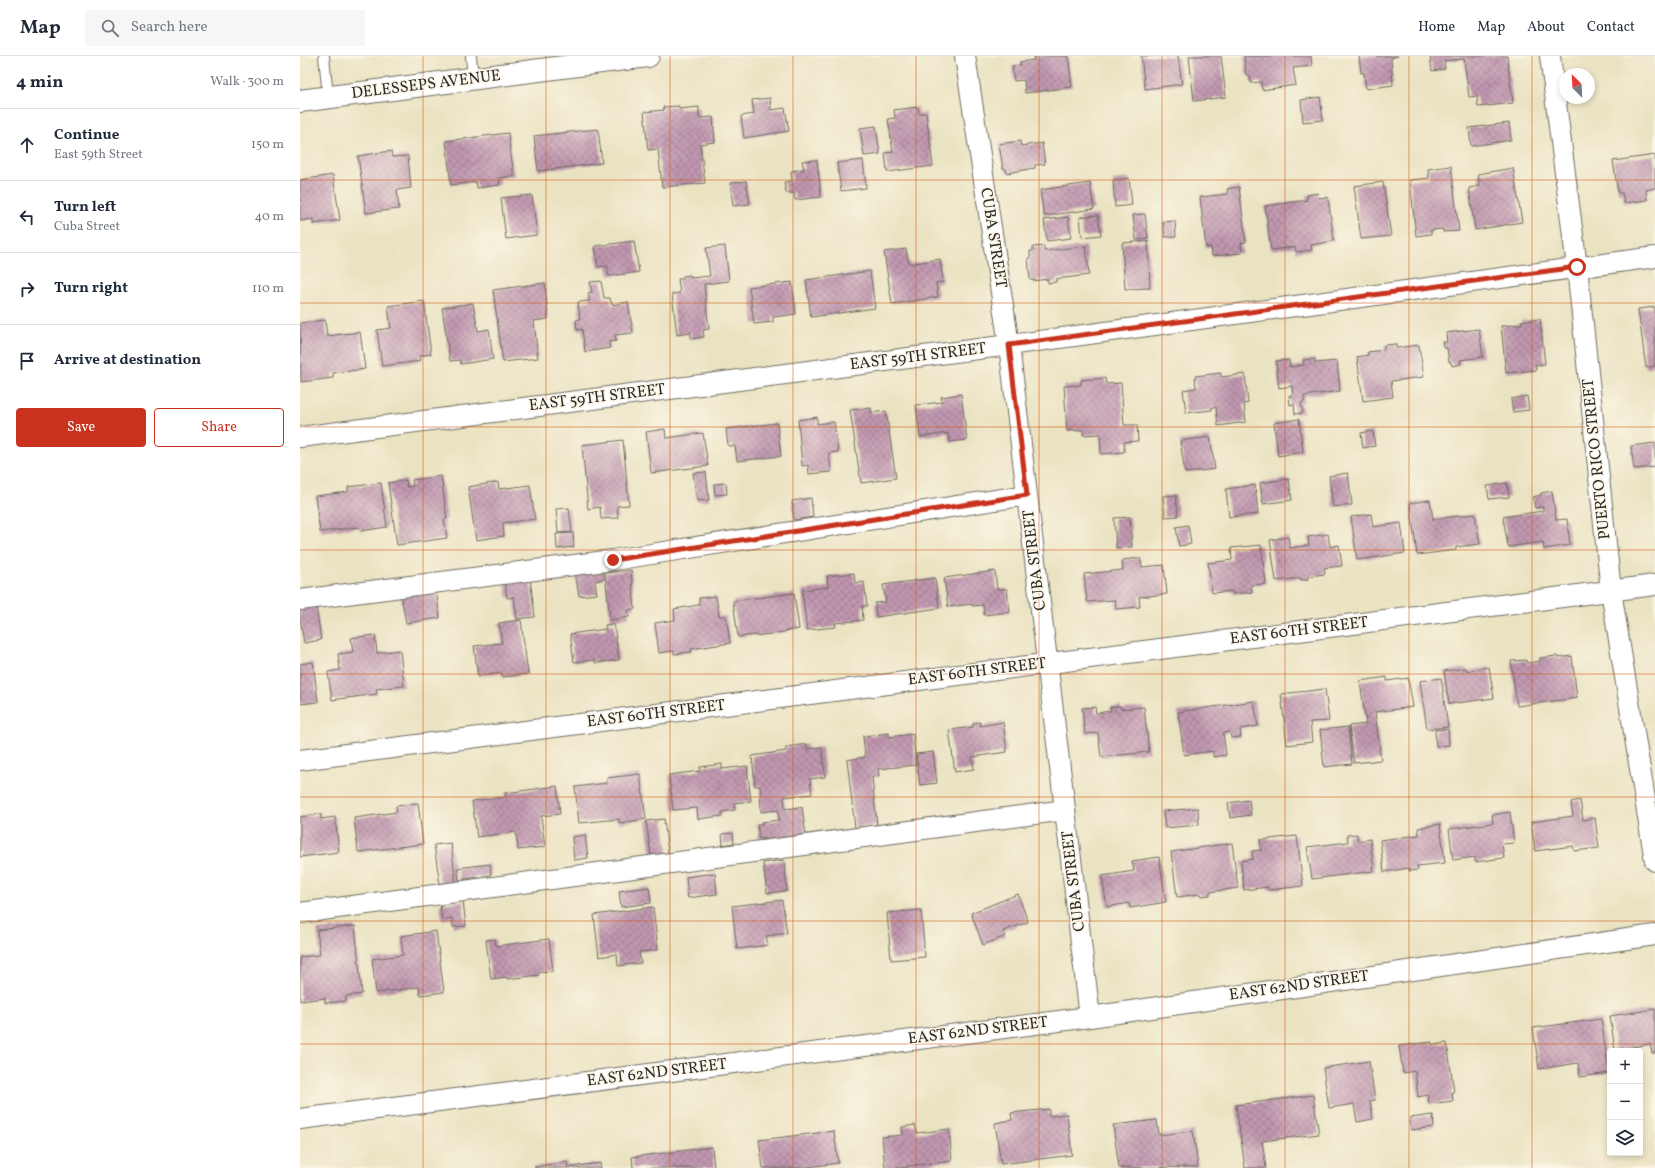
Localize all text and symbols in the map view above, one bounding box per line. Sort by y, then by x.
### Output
search box [85,10,365,46]
text: Map [20,15,61,41]
icon: search [99,17,121,39]
text: Search here [131,17,208,38]
text: Home [1418,18,1455,37]
text: Map [1477,18,1505,37]
text: About [1527,18,1565,37]
text: Contact [1587,18,1635,37]
street label: DELESSEPS AVENUE [350,65,502,105]
north arrow [1559,68,1595,104]
text: 4 min [16,71,63,94]
text: Walk · 300 m [210,73,284,91]
text: Continue [54,125,119,146]
icon: ahead [16,134,38,156]
text: 150 m [251,136,284,154]
text: East 59th Street [54,146,143,164]
street label: CUBA STREET [974,186,1012,290]
text: Turn left [54,197,116,218]
icon: left [16,206,38,228]
text: 40 m [255,208,284,226]
text: Cuba Street [54,218,120,236]
route start [1568,258,1586,276]
icon: right [16,278,38,300]
text: Turn right [54,278,128,299]
text: 110 m [252,280,284,298]
street label: EAST 59TH STREET [849,338,987,376]
icon: arrive [16,350,38,372]
text: Arrive at destination [54,350,201,371]
street label: PUERTO RICO STREET [1578,377,1616,541]
street label: EAST 59TH STREET [528,379,666,417]
button: Save [16,408,146,447]
button: Share [154,408,284,447]
street label: CUBA STREET [1018,508,1052,612]
route end [604,551,622,569]
street label: EAST 60TH STREET [1229,612,1369,650]
street label: EAST 60TH STREET [907,653,1047,691]
street label: EAST 60TH STREET [586,695,726,733]
street label: CUBA STREET [1057,829,1091,933]
street label: EAST 62ND STREET [1228,965,1370,1007]
street label: EAST 62ND STREET [907,1012,1049,1050]
map controls [1607,1048,1643,1156]
button: + [1607,1048,1643,1084]
street label: EAST 62ND STREET [586,1054,728,1092]
button: − [1607,1084,1643,1120]
button: layers [1607,1120,1643,1156]

